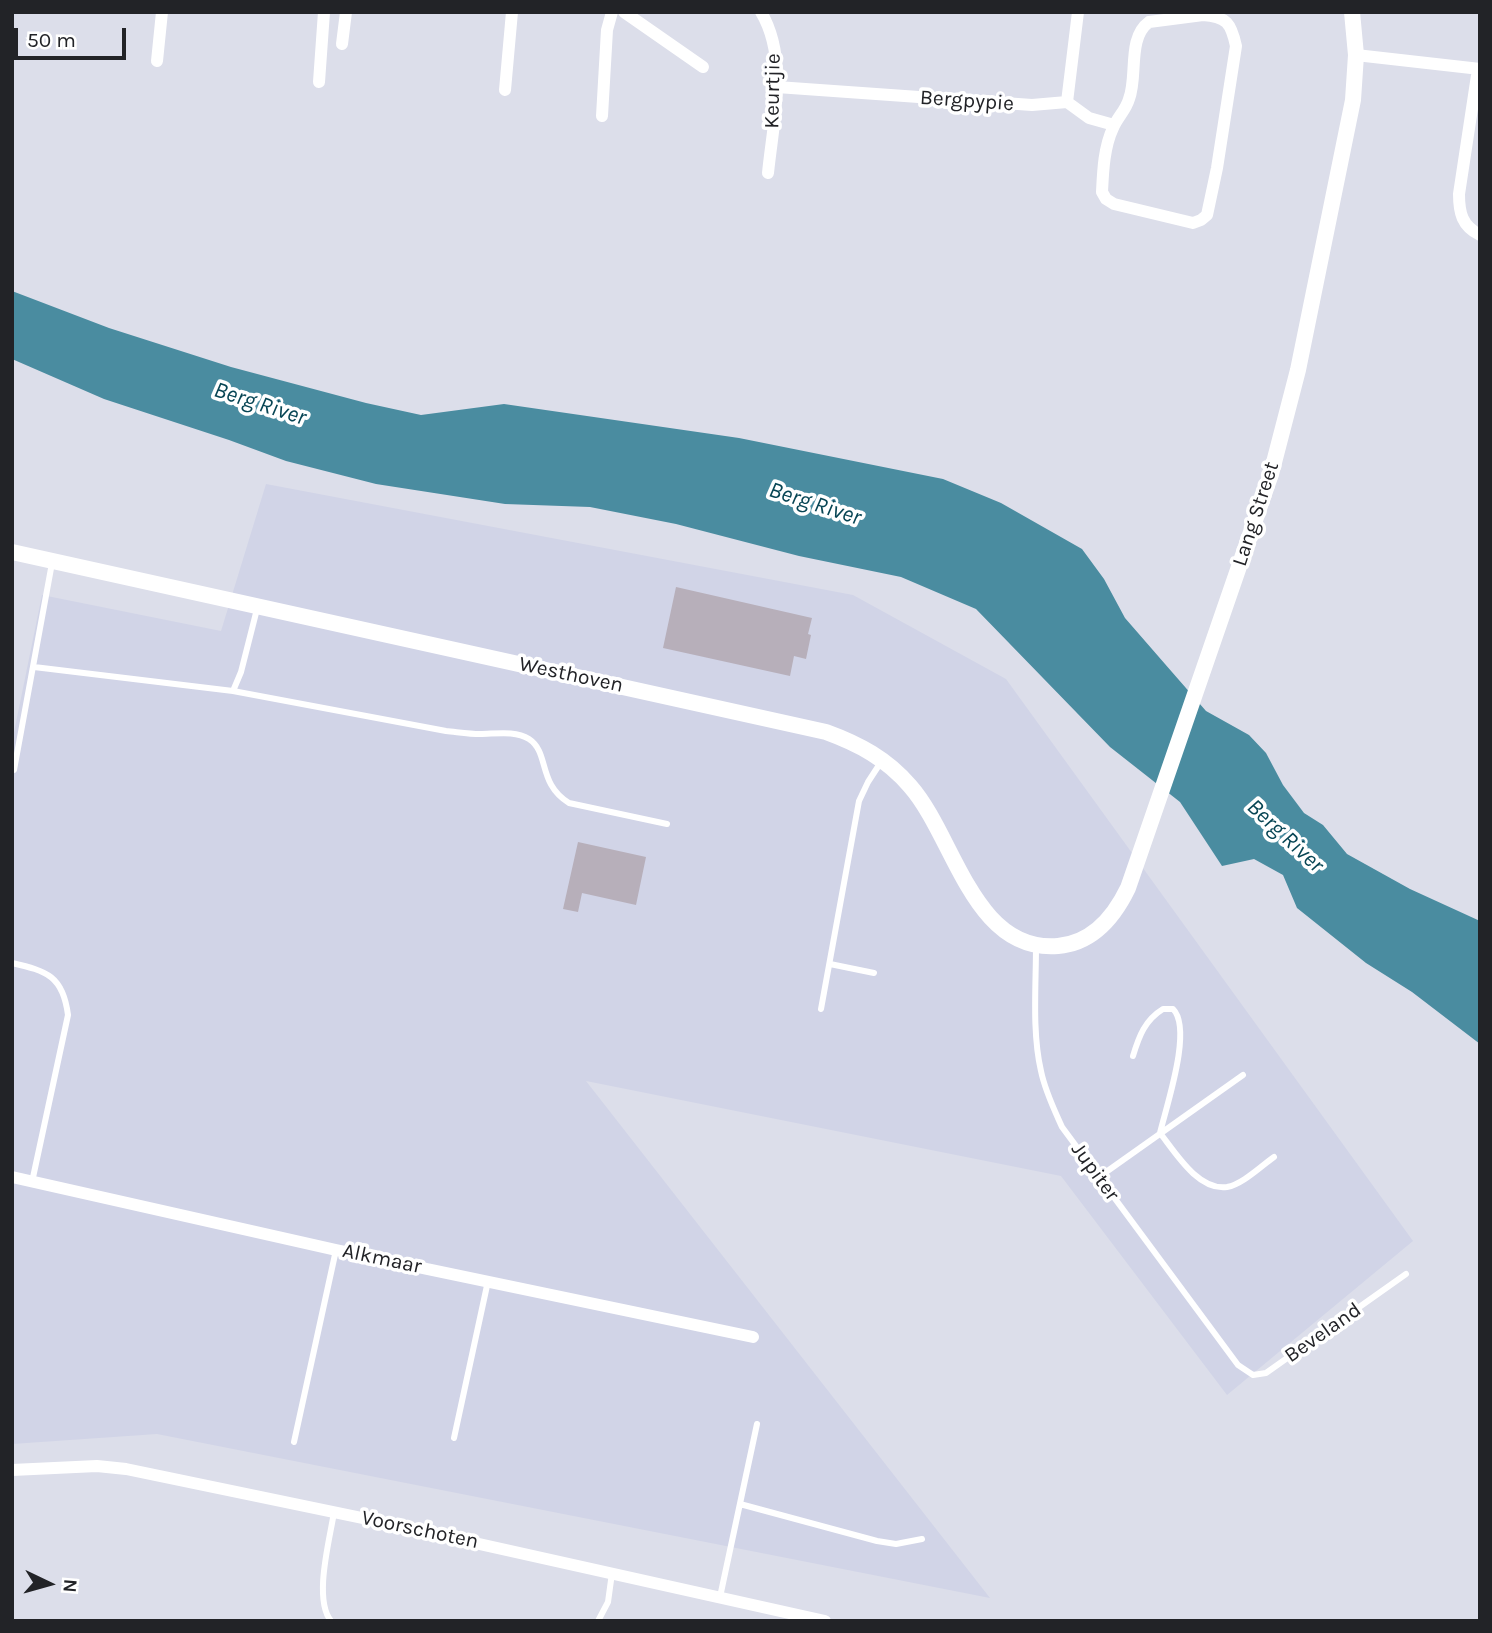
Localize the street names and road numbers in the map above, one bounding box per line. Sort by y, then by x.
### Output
street label: Keurtjie [760,53,786,129]
street label: Bergpypie [919,85,1015,117]
street label: Lang Street [1227,458,1285,570]
street label: Westhoven [517,652,625,698]
street label: Jupiter [1065,1138,1125,1206]
street label: Alkmaar [340,1238,424,1280]
street label: Beveland [1280,1298,1366,1368]
street label: Voorschoten [359,1505,481,1555]

